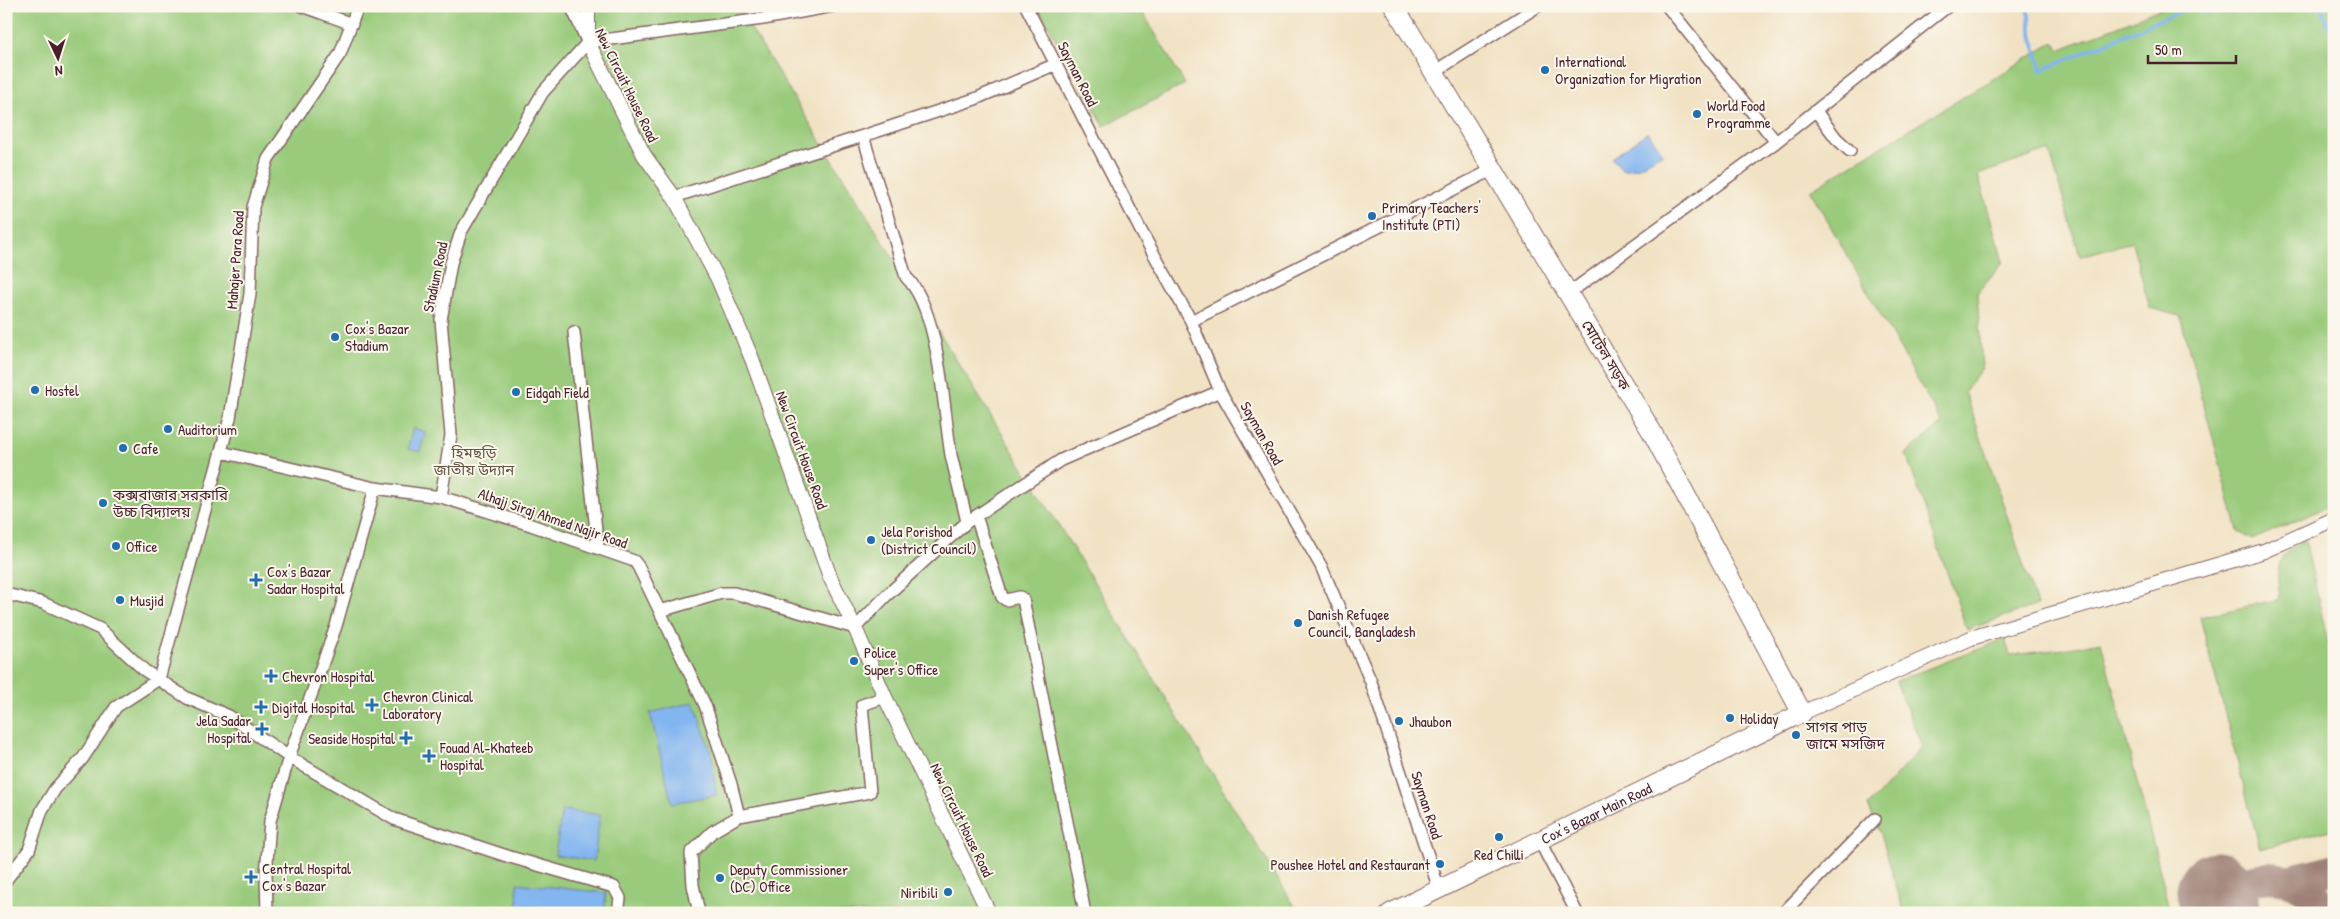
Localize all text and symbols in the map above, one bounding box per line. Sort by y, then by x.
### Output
street label: New Circuit House Road [590,25,664,146]
north arrow [32,32,82,82]
scale bar [2148,32,2235,64]
street label: Sayman Road [1053,38,1103,110]
text: 50 m [2155,39,2182,60]
place label: International Organization for Migration [1555,51,1702,89]
text: N [54,62,63,81]
marker: International Organization for Migration [1539,64,1551,76]
place label: World Food Programme [1707,95,1771,133]
marker: World Food Programme [1691,108,1703,120]
place label: Primary Teachers' Institute (PTI) [1382,197,1481,235]
street label: Mahajer Para Road [221,210,249,310]
marker: Primary Teachers' Institute (PTI) [1366,210,1378,222]
street label: Stadium Road [417,240,453,314]
street label: মোটেল সড়ক [1577,316,1636,395]
place label: Cox's Bazar Stadium [345,318,409,356]
marker: Cox's Bazar Stadium [329,331,341,343]
place label: Hostel [45,380,79,401]
place label: Eidgah Field [526,382,589,403]
marker: Hostel [29,384,41,396]
marker: Eidgah Field [510,386,522,398]
street label: New Circuit House Road [771,388,833,512]
street label: Sayman Road [1235,397,1289,469]
place label: Auditorium [178,419,237,440]
marker: Auditorium [162,423,174,435]
place label: Cafe [133,438,158,459]
marker: Cafe [117,442,129,454]
park label: হিমছড়ি জাতীয় উদ্যান [433,442,515,480]
street label: Alhajj Siraj Ahmed Najir Road [476,483,631,553]
place label: কক্সবাজার সরকারি উচ্চ বিদ্যালয় [112,484,229,522]
marker: কক্সবাজার সরকারি উচ্চ বিদ্যালয় [97,497,109,509]
place label: Jela Porishod (District Council) [881,521,977,559]
marker: Jela Porishod (District Council) [865,534,877,546]
place label: Office [126,536,157,557]
marker: Office [110,540,122,552]
place label: Cox's Bazar Sadar Hospital [267,561,344,599]
marker: Cox's Bazar Sadar Hospital [249,573,263,587]
place label: Musjid [130,590,164,611]
marker: Musjid [114,594,126,606]
place label: Danish Refugee Council, Bangladesh [1308,604,1415,642]
marker: Danish Refugee Council, Bangladesh [1292,617,1304,629]
place label: Police Super's Office [864,642,938,680]
marker: Police Super's Office [848,655,860,667]
place label: Chevron Hospital [282,666,374,687]
marker: Chevron Hospital [264,669,278,683]
place label: Chevron Clinical Laboratory [383,686,473,724]
place label: Digital Hospital [272,697,355,718]
marker: Chevron Clinical Laboratory [365,698,379,712]
marker: Digital Hospital [254,700,268,714]
place label: Holiday [1740,708,1779,729]
place label: Jela Sadar Hospital [196,710,251,748]
place label: Jhaubon [1409,711,1452,732]
marker: Holiday [1724,712,1736,724]
marker: Jhaubon [1393,715,1405,727]
place label: সাগর পাড় জামে মসজিদ [1805,716,1885,754]
marker: Jela Sadar Hospital [255,722,269,736]
place label: Seaside Hospital [308,728,395,749]
marker: সাগর পাড় জামে মসজিদ [1790,729,1802,741]
marker: Seaside Hospital [399,731,413,745]
place label: Fouad Al-Khateeb Hospital [439,737,534,775]
marker: Fouad Al-Khateeb Hospital [422,749,436,763]
street label: New Circuit House Road [925,760,999,881]
street label: Sayman Road [1406,768,1448,842]
street label: Cox's Bazar Main Road [1537,777,1655,849]
marker: Red Chilli [1493,831,1505,843]
place label: Red Chilli [1474,844,1524,865]
place label: Poushee Hotel and Restaurant [1270,854,1431,875]
place label: Central Hospital Cox's Bazar [262,858,351,896]
marker: Poushee Hotel and Restaurant [1434,858,1446,870]
place label: Deputy Commissioner (DC) Office [730,859,848,897]
marker: Central Hospital Cox's Bazar [244,870,258,884]
marker: Deputy Commissioner (DC) Office [714,872,726,884]
place label: Niribili [901,882,938,903]
marker: Niribili [942,886,954,898]

